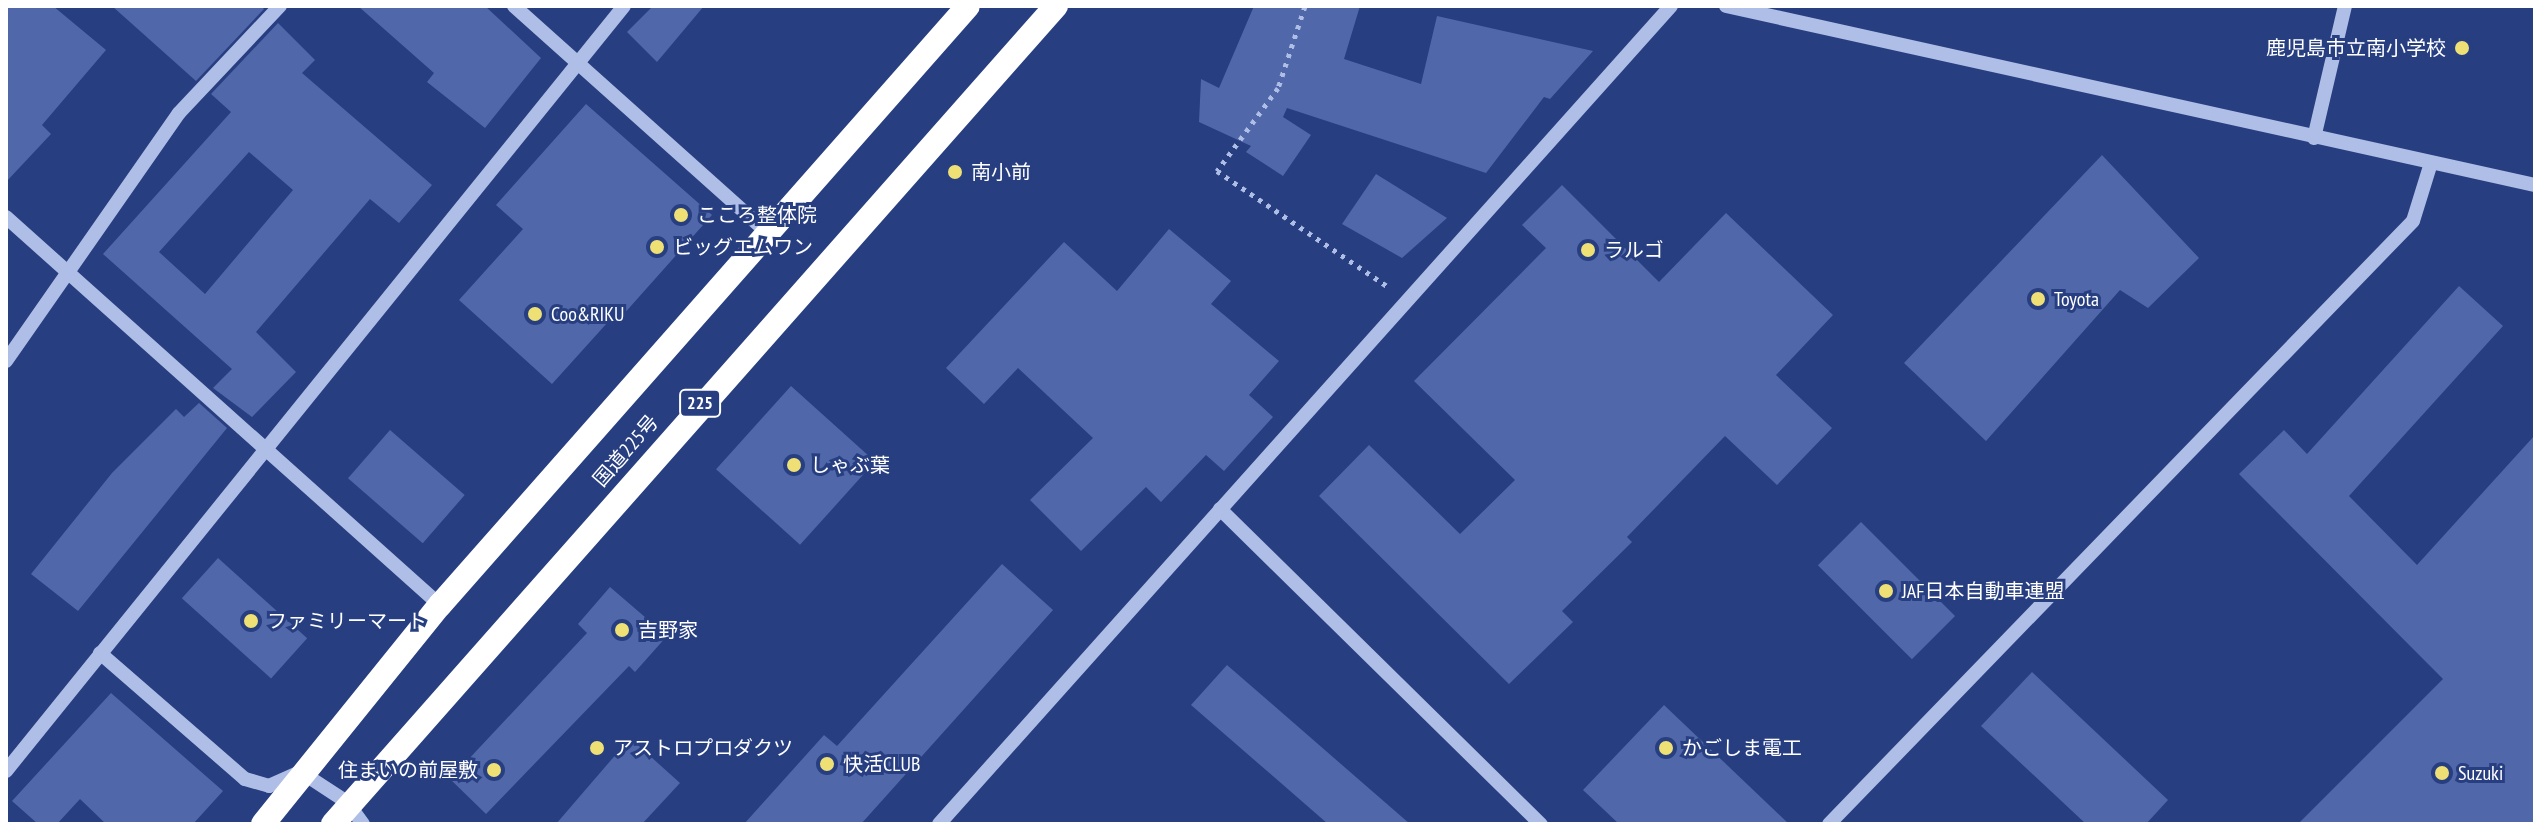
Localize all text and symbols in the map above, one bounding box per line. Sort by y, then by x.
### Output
place label: 鹿児島市立南小学校 [2266,36,2446,60]
marker: 鹿児島市立南小学校 [2453,39,2471,57]
place label: 南小前 [971,160,1031,184]
marker: 南小前 [946,163,964,181]
place label: こころ整体院 [697,203,817,227]
marker: こころ整体院 [672,206,690,224]
place label: ビッグエムワン [673,235,813,259]
marker: ビッグエムワン [648,238,666,256]
place label: ラルゴ [1604,238,1664,262]
marker: ラルゴ [1579,241,1597,259]
place label: Toyota [2054,287,2099,311]
marker: Toyota [2029,290,2047,308]
place label: Coo&RIKU [551,302,625,326]
marker: Coo&RIKU [526,305,544,323]
road number: 225 [678,389,722,417]
street label: 国道225号 [588,410,664,492]
place label: しゃぶ葉 [810,453,890,477]
marker: しゃぶ葉 [785,456,803,474]
place label: JAF日本自動車連盟 [1902,579,2065,603]
marker: JAF日本自動車連盟 [1877,582,1895,600]
place label: ファミリーマート [267,609,427,633]
marker: ファミリーマート [242,612,260,630]
place label: 吉野家 [638,618,698,642]
marker: 吉野家 [613,621,631,639]
place label: アストロプロダクツ [613,736,793,760]
place label: かごしま電工 [1682,736,1802,760]
marker: アストロプロダクツ [588,739,606,757]
marker: かごしま電工 [1657,739,1675,757]
place label: 快活CLUB [843,752,920,776]
marker: 快活CLUB [818,755,836,773]
place label: 住まいの前屋敷 [338,758,478,782]
marker: 住まいの前屋敷 [485,761,503,779]
place label: Suzuki [2458,761,2503,785]
marker: Suzuki [2433,764,2451,782]

